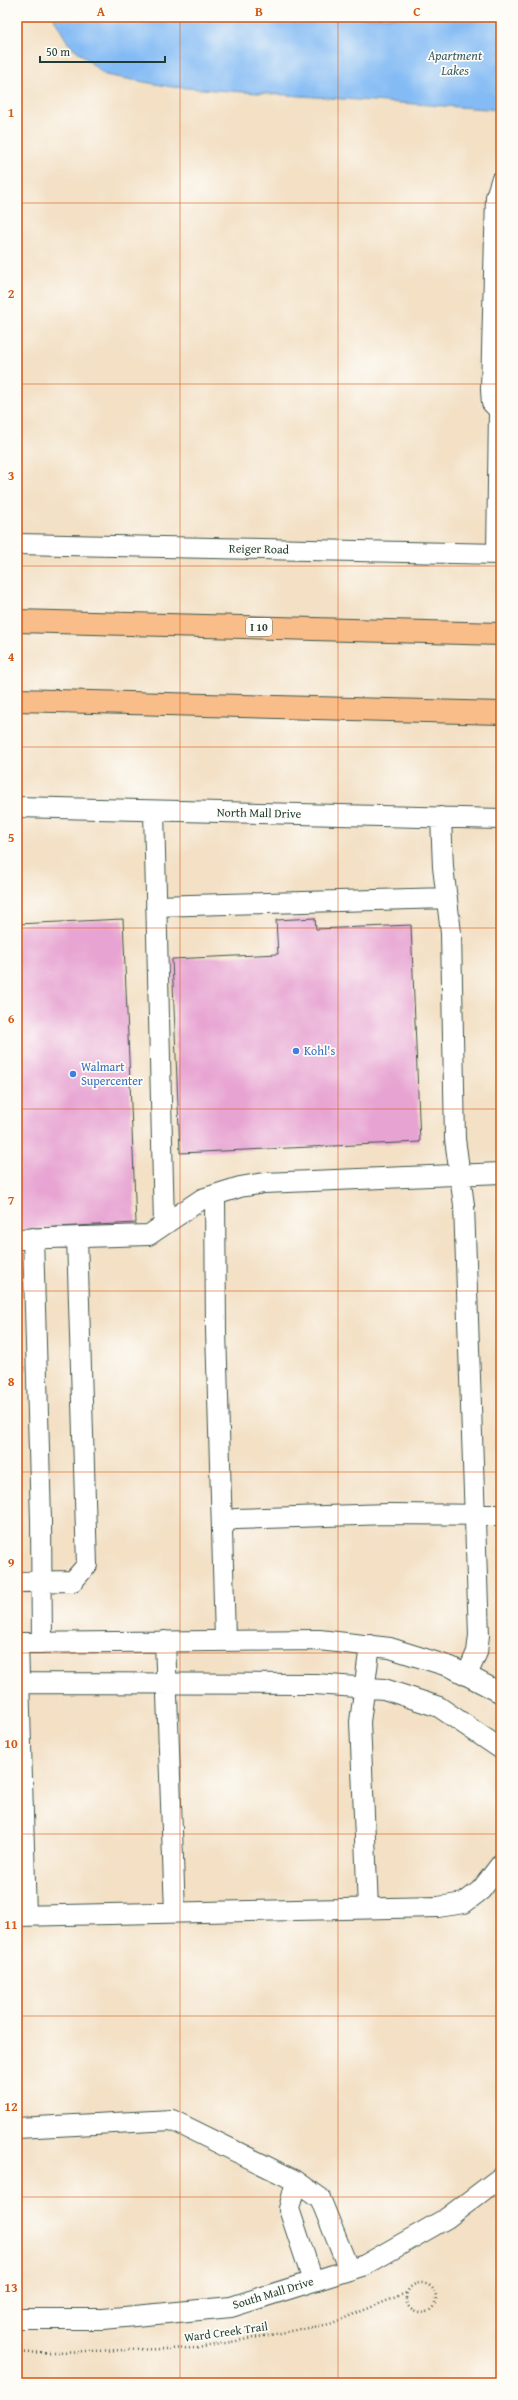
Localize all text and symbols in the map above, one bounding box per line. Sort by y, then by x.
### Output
text: A [97,2,106,21]
text: B [255,2,263,21]
text: C [413,2,421,21]
scale bar [40,38,165,64]
text: 50 m [46,43,70,60]
water label: Apartment Lakes [427,46,483,80]
text: 1 [8,103,14,122]
text: 2 [8,284,15,303]
text: 3 [8,466,14,485]
street label: Reiger Road [229,539,290,558]
road number: I 10 [246,618,272,636]
text: 4 [8,647,15,666]
street label: North Mall Drive [217,803,302,822]
text: 5 [8,828,15,847]
text: 6 [8,1009,15,1028]
place label: Kohl's [304,1042,335,1059]
marker: Kohl's [291,1046,301,1056]
place label: Walmart Supercenter [81,1058,143,1089]
marker: Walmart Supercenter [68,1069,78,1079]
text: 7 [8,1191,15,1210]
text: 8 [8,1372,15,1391]
text: 9 [8,1553,15,1572]
text: 10 [4,1734,18,1753]
text: 11 [4,1915,18,1934]
text: 12 [4,2097,18,2116]
street label: South Mall Drive [230,2272,316,2313]
text: 13 [4,2278,18,2297]
street label: Ward Creek Trail [183,2317,270,2346]

